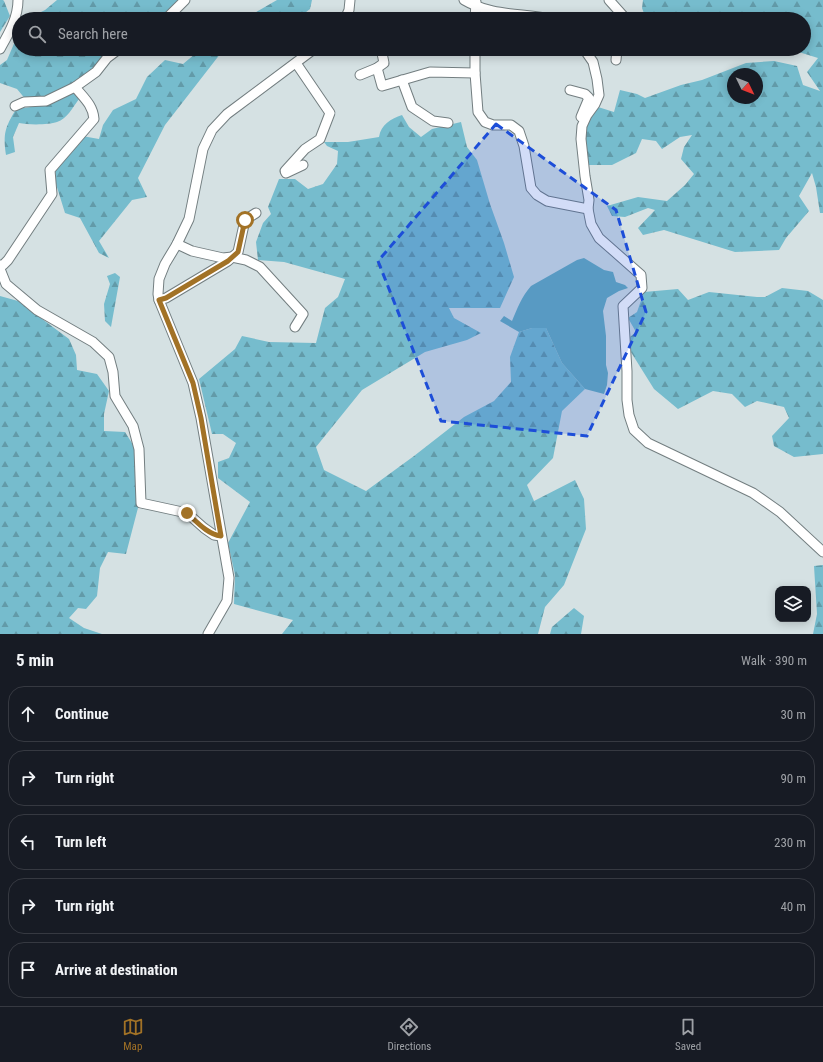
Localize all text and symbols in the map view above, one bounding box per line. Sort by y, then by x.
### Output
search box [12,12,811,56]
icon: search [26,23,48,45]
text: Search here [58,25,128,43]
north arrow [727,68,763,104]
route start [236,211,254,229]
route end [178,504,196,522]
map controls [775,586,811,622]
button: layers [775,586,811,622]
text: 5 min [16,650,54,670]
text: Walk · 390 m [741,653,807,668]
icon: ahead [17,703,39,725]
text: Continue [55,705,109,723]
text: 30 m [780,707,806,722]
icon: right [17,767,39,789]
text: Turn right [55,769,114,787]
text: 90 m [780,771,806,786]
icon: left [17,831,39,853]
text: Turn left [55,833,106,851]
text: 230 m [774,835,806,850]
icon: right [17,895,39,917]
text: Turn right [55,897,114,915]
text: 40 m [780,899,806,914]
icon: arrive [17,959,39,981]
text: Arrive at destination [55,961,178,979]
tab: Map [122,1016,144,1053]
tab: Directions [387,1016,431,1053]
tab: Saved [675,1016,701,1053]

